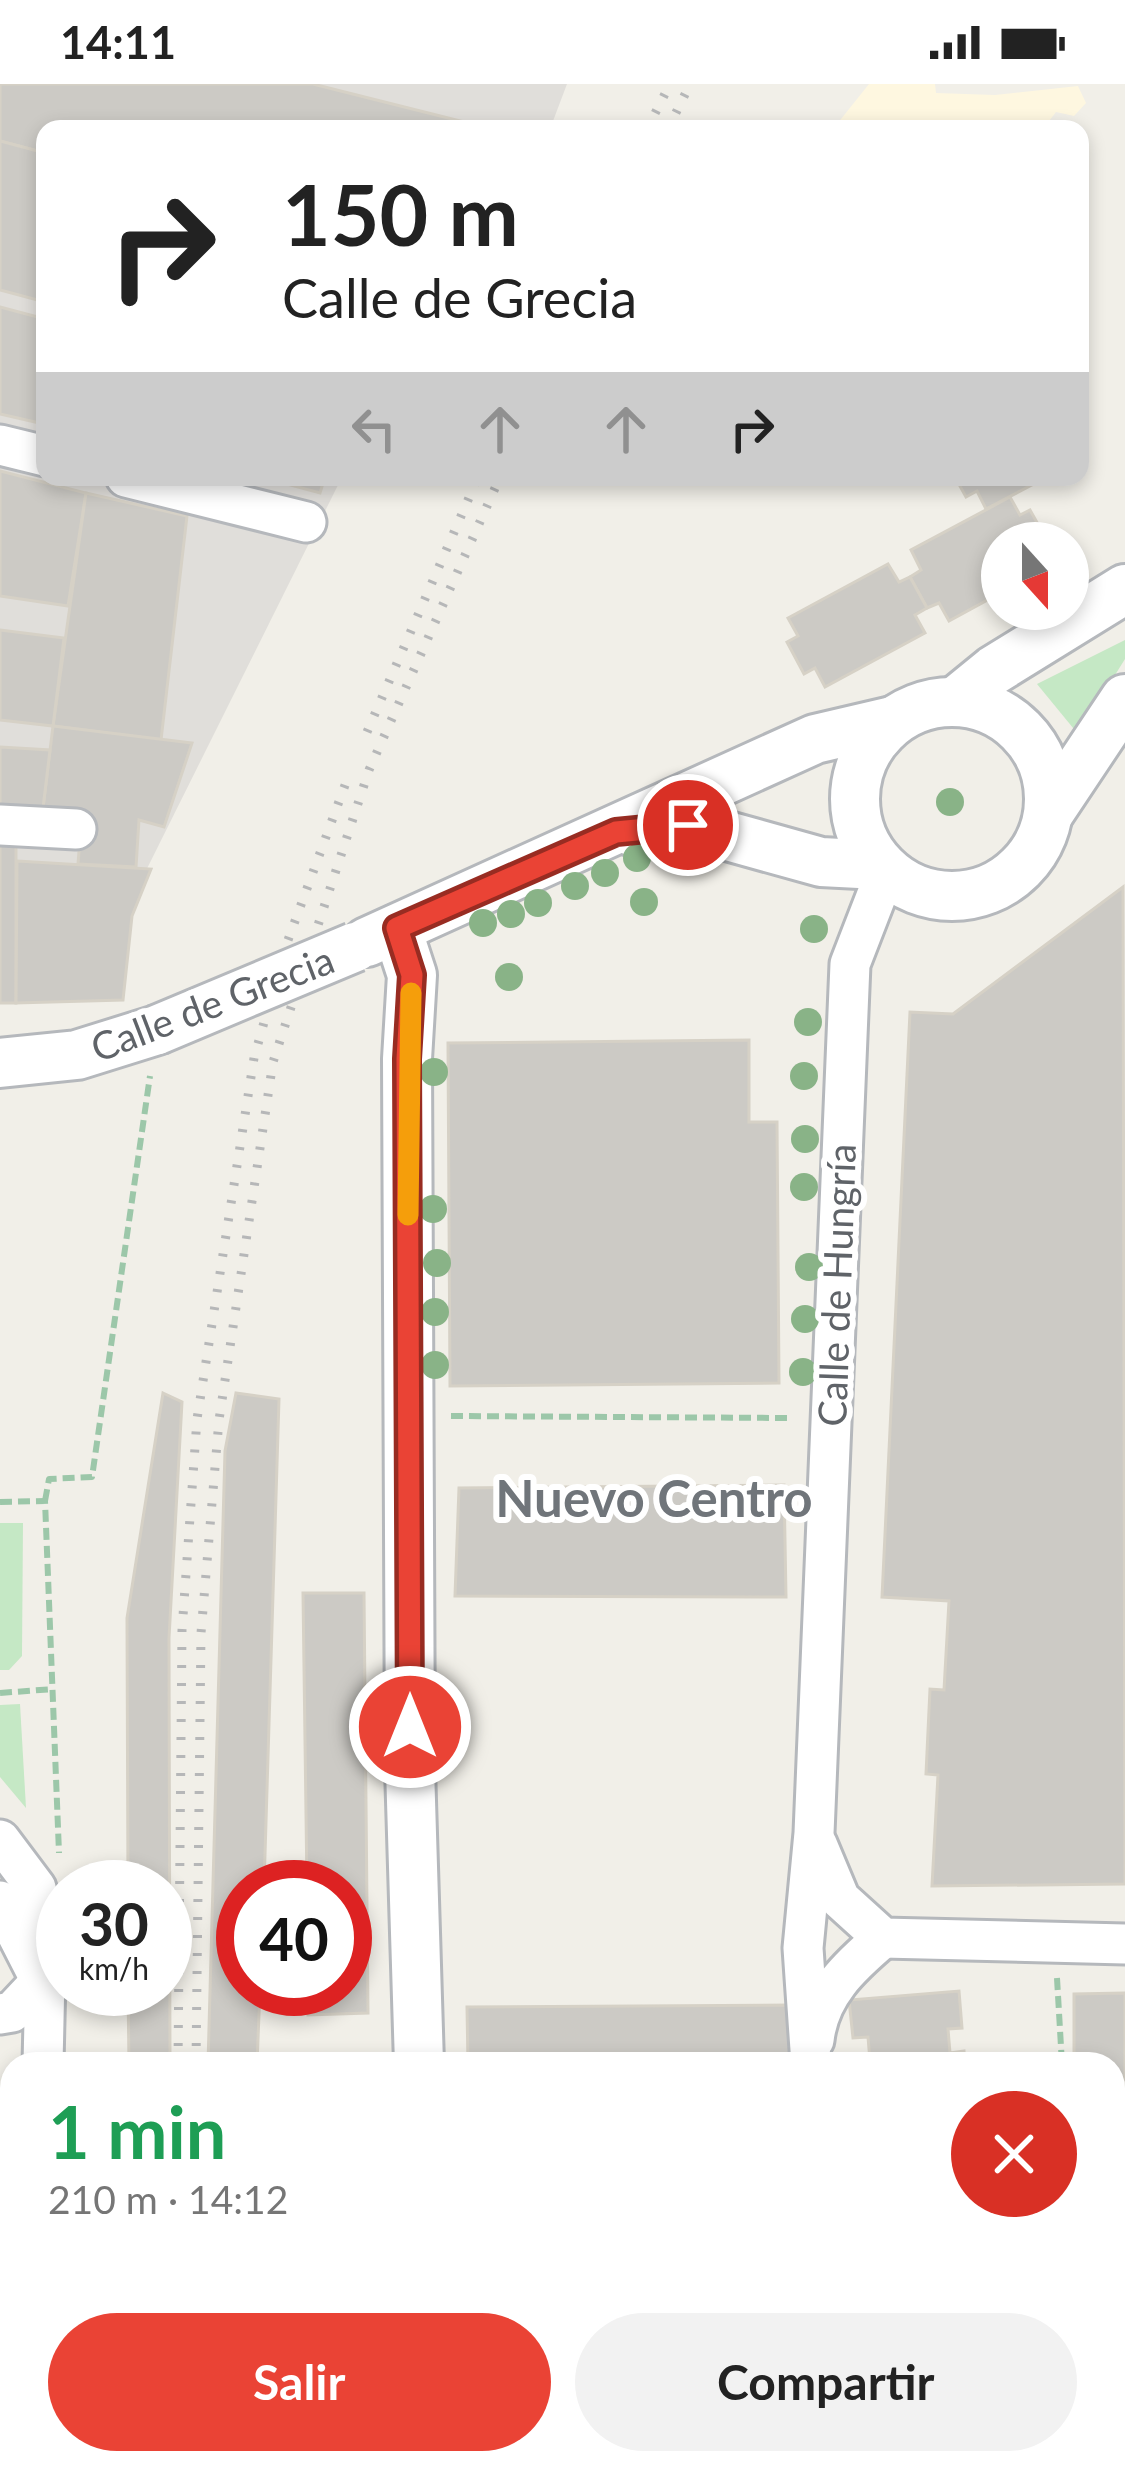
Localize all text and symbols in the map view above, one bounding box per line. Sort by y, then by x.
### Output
text: 14:11 [60,15,176,69]
text: 150 m [282,163,519,264]
icon: right [84,168,240,324]
text: Calle de Grecia [282,265,637,330]
icon: left [341,396,407,462]
icon: ahead [467,396,533,462]
icon: ahead [593,396,659,462]
icon: right [719,396,785,462]
north arrow [981,522,1089,630]
map controls [981,522,1089,630]
pin [637,774,739,876]
icon: arrive [655,792,721,858]
street label: Calle de Grecia [84,936,340,1070]
street label: Calle de Hungría [808,1143,864,1427]
district label: Nuevo Centro [495,1467,813,1528]
position arrow [347,1664,473,1790]
speed limit sign: 40 [216,1860,372,2016]
text: 30 [79,1887,149,1959]
text: km/h [79,1950,149,1986]
text: 1 min [48,2088,226,2174]
button: close [951,2091,1077,2217]
text: 210 m · 14:12 [48,2176,288,2222]
button: Salir [48,2313,551,2451]
button: Compartir [575,2313,1077,2451]

